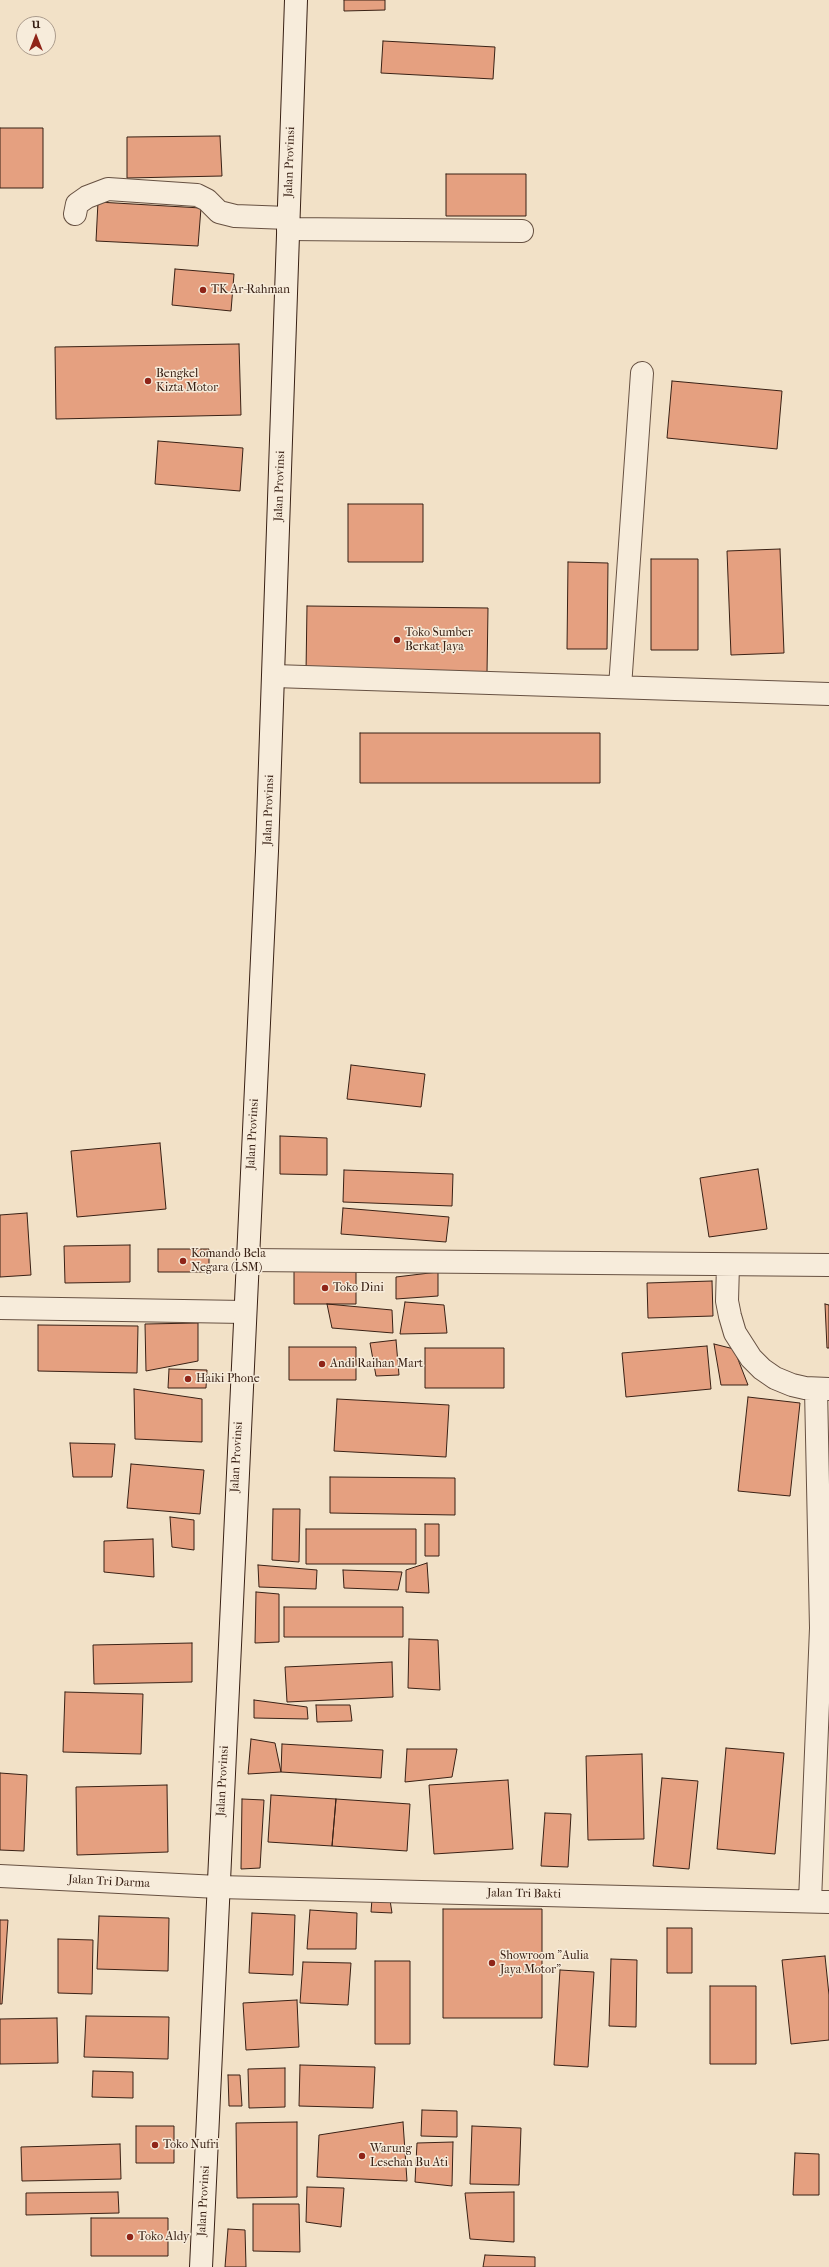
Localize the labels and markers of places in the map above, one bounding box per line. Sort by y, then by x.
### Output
place label: TK Ar-Rahman [211,283,290,297]
marker: TK Ar-Rahman [198,285,208,295]
place label: Bengkel Kizta Motor [156,367,218,395]
marker: Bengkel Kizta Motor [143,376,153,386]
place label: Toko Sumber Berkat Jaya [405,626,473,654]
marker: Toko Sumber Berkat Jaya [392,635,402,645]
place label: Komando Bela Negara (LSM) [191,1247,266,1275]
marker: Komando Bela Negara (LSM) [178,1256,188,1266]
place label: Toko Dini [333,1281,384,1295]
marker: Toko Dini [320,1283,330,1293]
place label: Andi Raihan Mart [330,1357,423,1371]
marker: Andi Raihan Mart [317,1359,327,1369]
place label: Haiki Phone [196,1372,260,1386]
marker: Haiki Phone [183,1374,193,1384]
place label: Showroom "Aulia Jaya Motor" [500,1949,589,1977]
marker: Showroom "Aulia Jaya Motor" [487,1958,497,1968]
place label: Toko Nufri [163,2138,219,2152]
marker: Toko Nufri [150,2140,160,2150]
place label: Warung Lesehan Bu Ati [370,2142,448,2170]
marker: Warung Lesehan Bu Ati [357,2151,367,2161]
place label: Toko Aldy [138,2230,189,2244]
marker: Toko Aldy [125,2232,135,2242]

